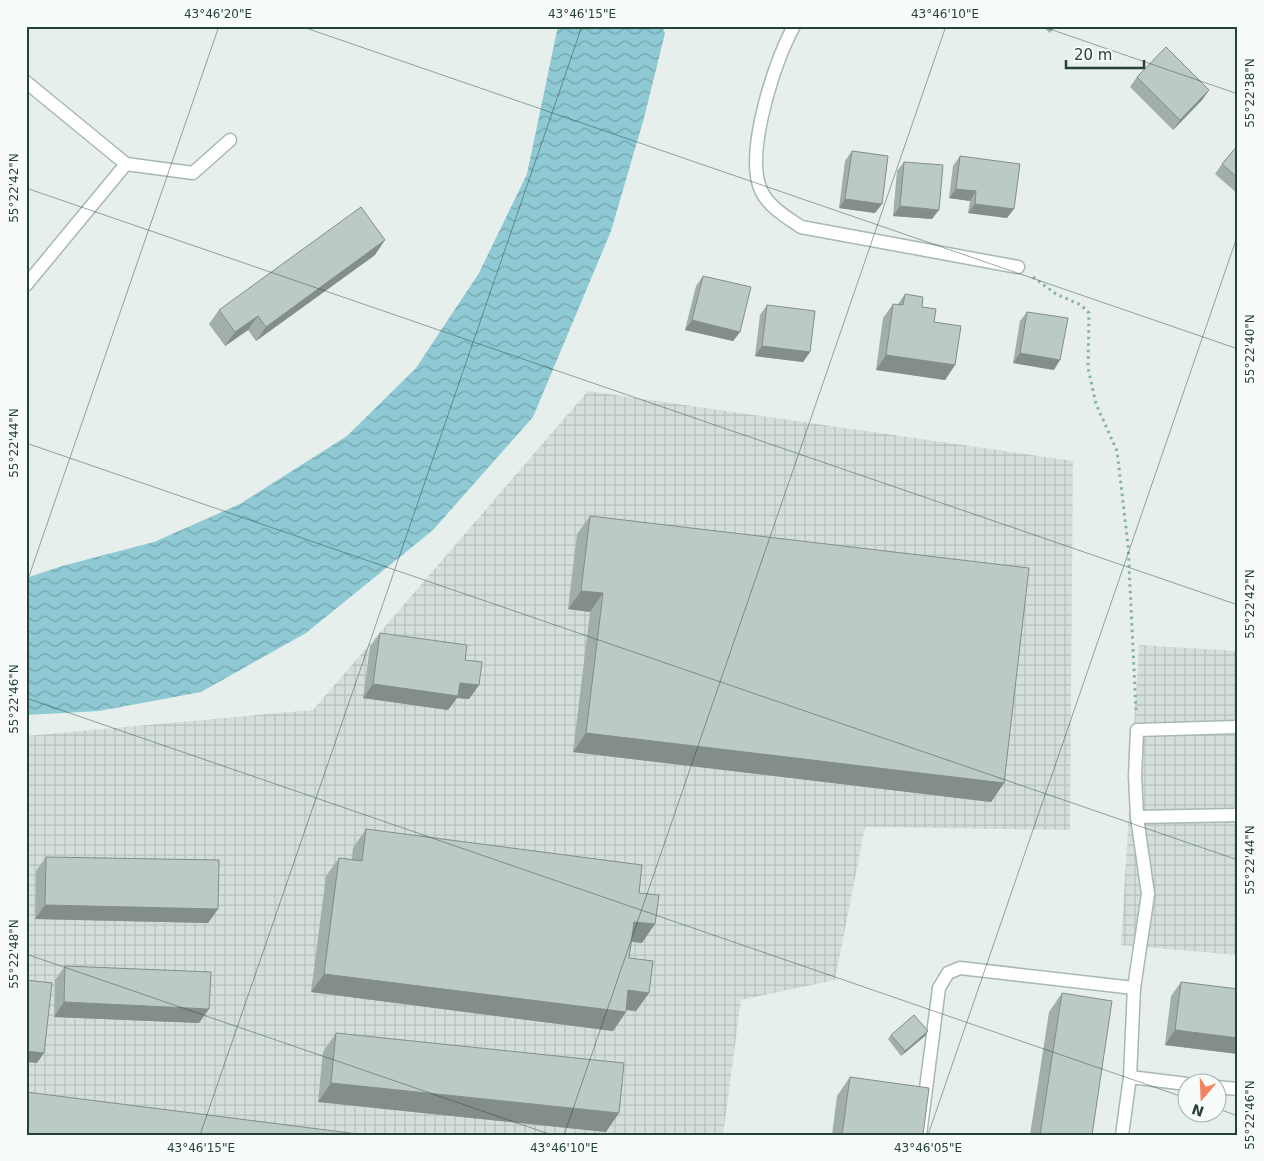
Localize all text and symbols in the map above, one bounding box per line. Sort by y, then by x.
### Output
text: 43°46'20"E [184,7,252,21]
text: 43°46'15"E [548,7,616,21]
text: 43°46'10"E [911,7,979,21]
scale bar [1066,38,1144,70]
text: 20 m [1074,46,1112,64]
text: 55°22'38"N [1243,58,1257,128]
text: 55°22'42"N [7,153,21,223]
text: 55°22'40"N [1243,314,1257,384]
text: 55°22'44"N [7,408,21,478]
text: 55°22'42"N [1243,569,1257,639]
text: 55°22'46"N [7,664,21,734]
text: 55°22'44"N [1243,825,1257,895]
text: 55°22'48"N [7,919,21,989]
north arrow [1176,1074,1226,1124]
text: 55°22'46"N [1243,1080,1257,1150]
text: N [1190,1101,1206,1120]
text: 43°46'15"E [167,1141,235,1155]
text: 43°46'10"E [530,1141,598,1155]
text: 43°46'05"E [894,1141,962,1155]

